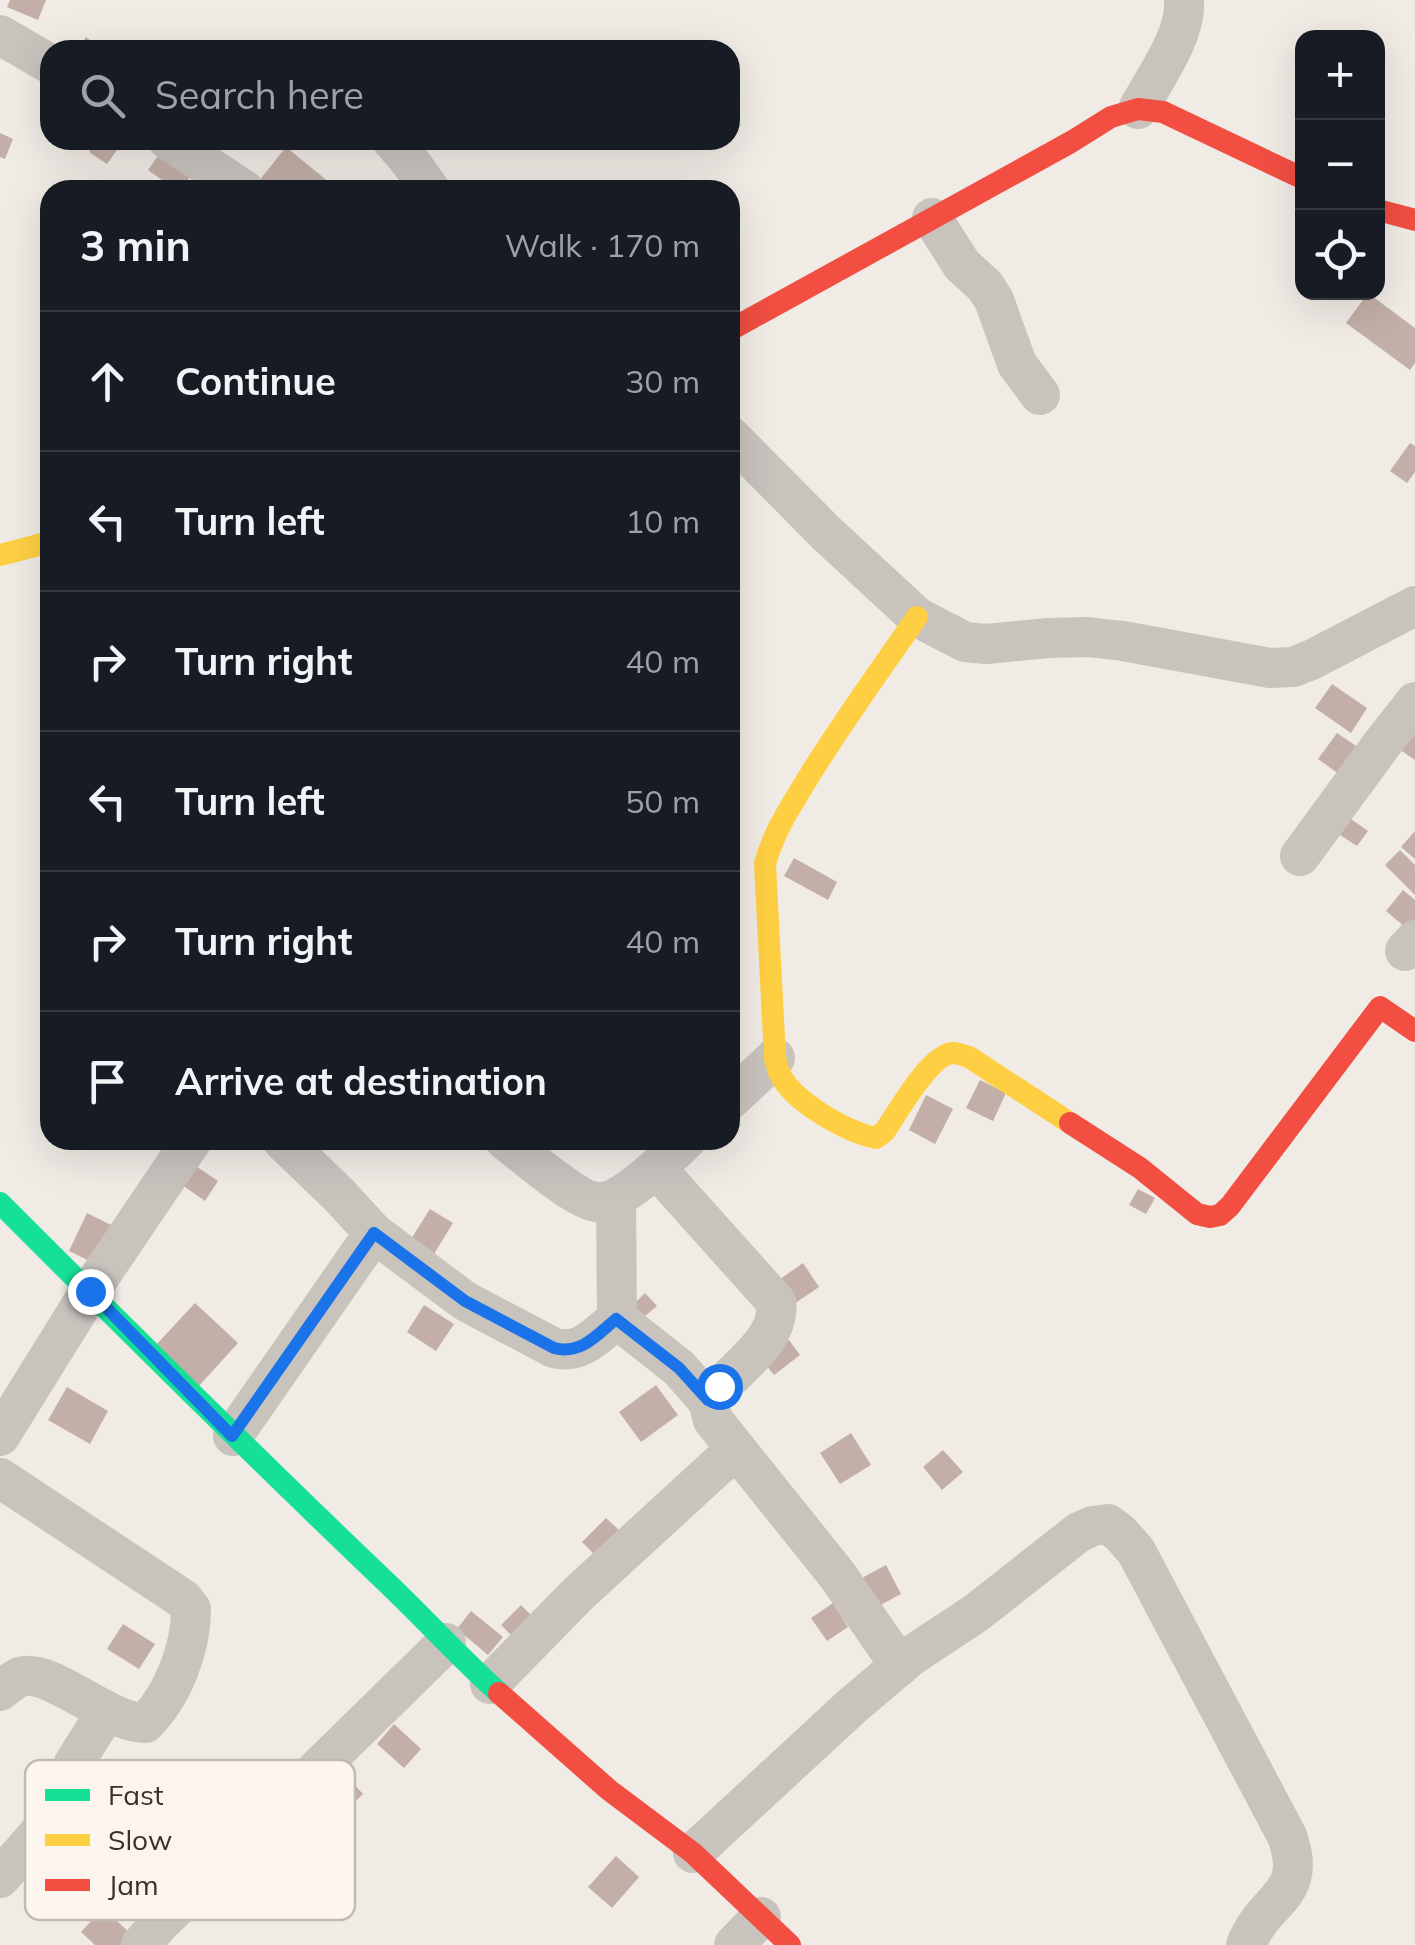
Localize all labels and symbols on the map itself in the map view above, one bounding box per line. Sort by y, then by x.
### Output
route end [68,1269,114,1315]
route start [697,1364,743,1410]
legend [25,1760,355,1920]
text: Fast [108,1777,164,1812]
text: Slow [108,1822,172,1857]
text: Jam [108,1867,159,1902]

